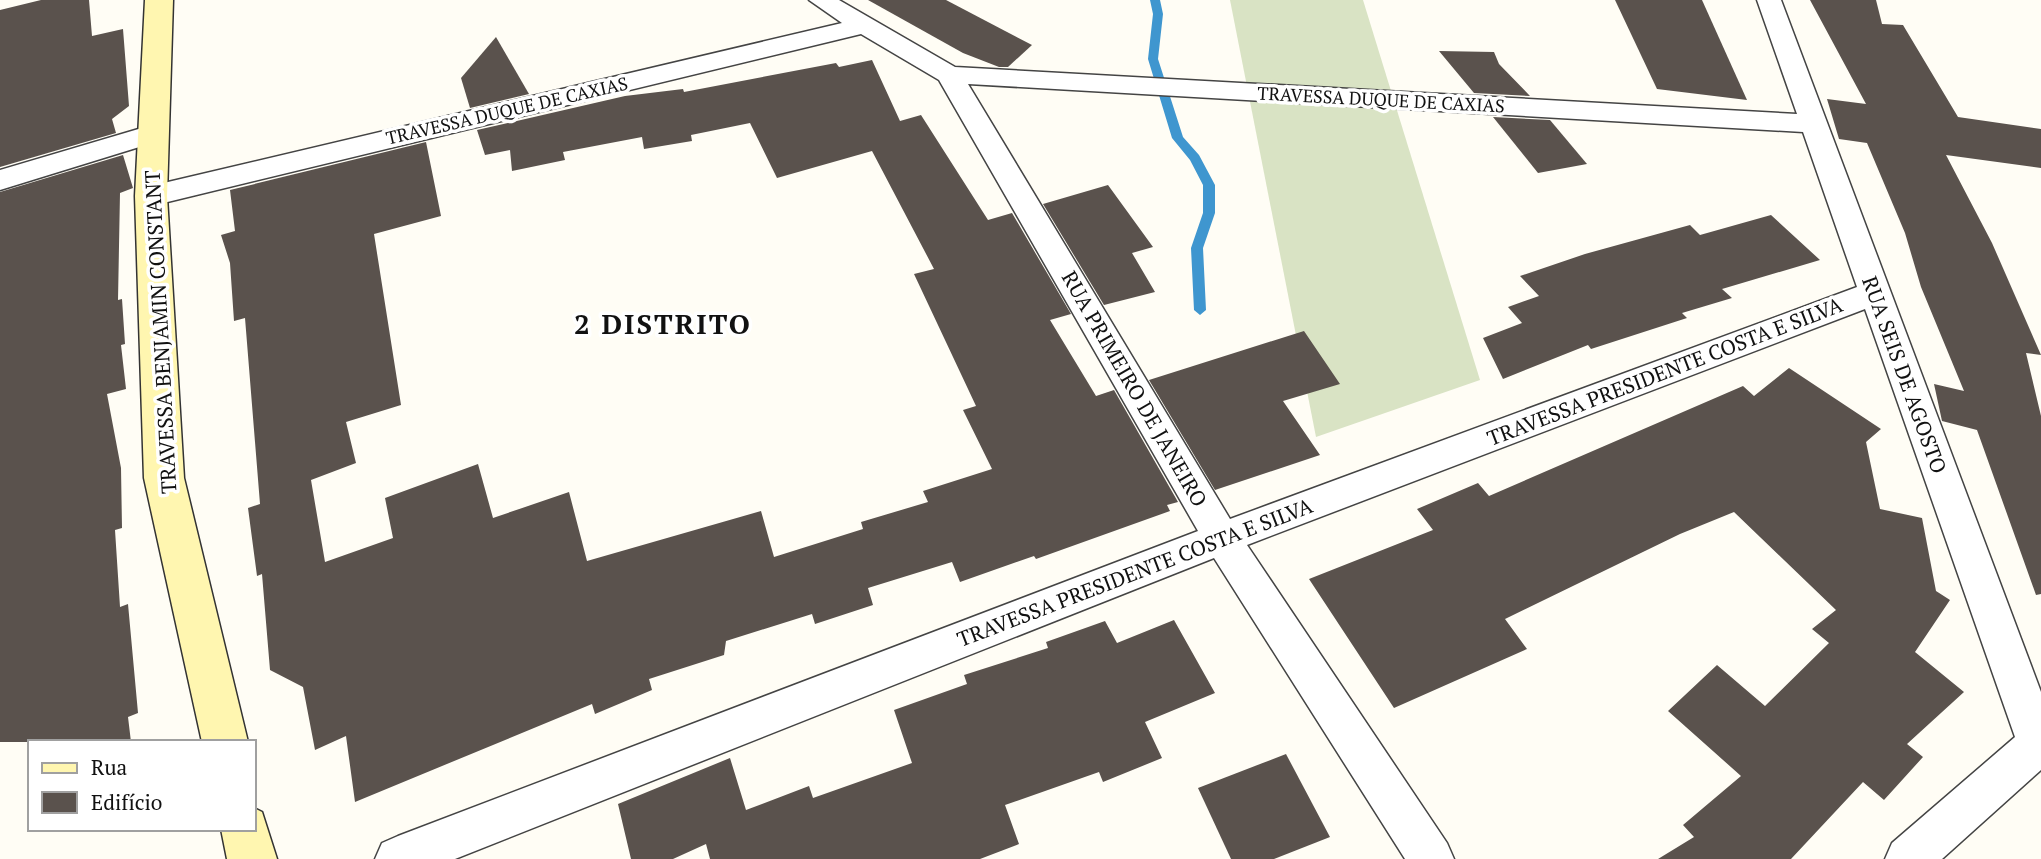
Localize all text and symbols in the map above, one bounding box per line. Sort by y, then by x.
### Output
street label: TRAVESSA DUQUE DE CAXIAS [383,70,630,150]
street label: TRAVESSA DUQUE DE CAXIAS [1257,81,1505,117]
street label: TRAVESSA BENJAMIN CONSTANT [138,170,182,495]
street label: RUA PRIMEIRO DE JANEIRO [1056,265,1214,512]
street label: RUA SEIS DE AGOSTO [1856,272,1954,477]
street label: TRAVESSA PRESIDENTE COSTA E SILVA [1483,290,1847,452]
district label: 2 DISTRITO [574,305,752,342]
street label: TRAVESSA PRESIDENTE COSTA E SILVA [953,491,1317,653]
legend [28,740,256,831]
text: Rua [91,753,127,781]
text: Edifício [91,788,162,816]

